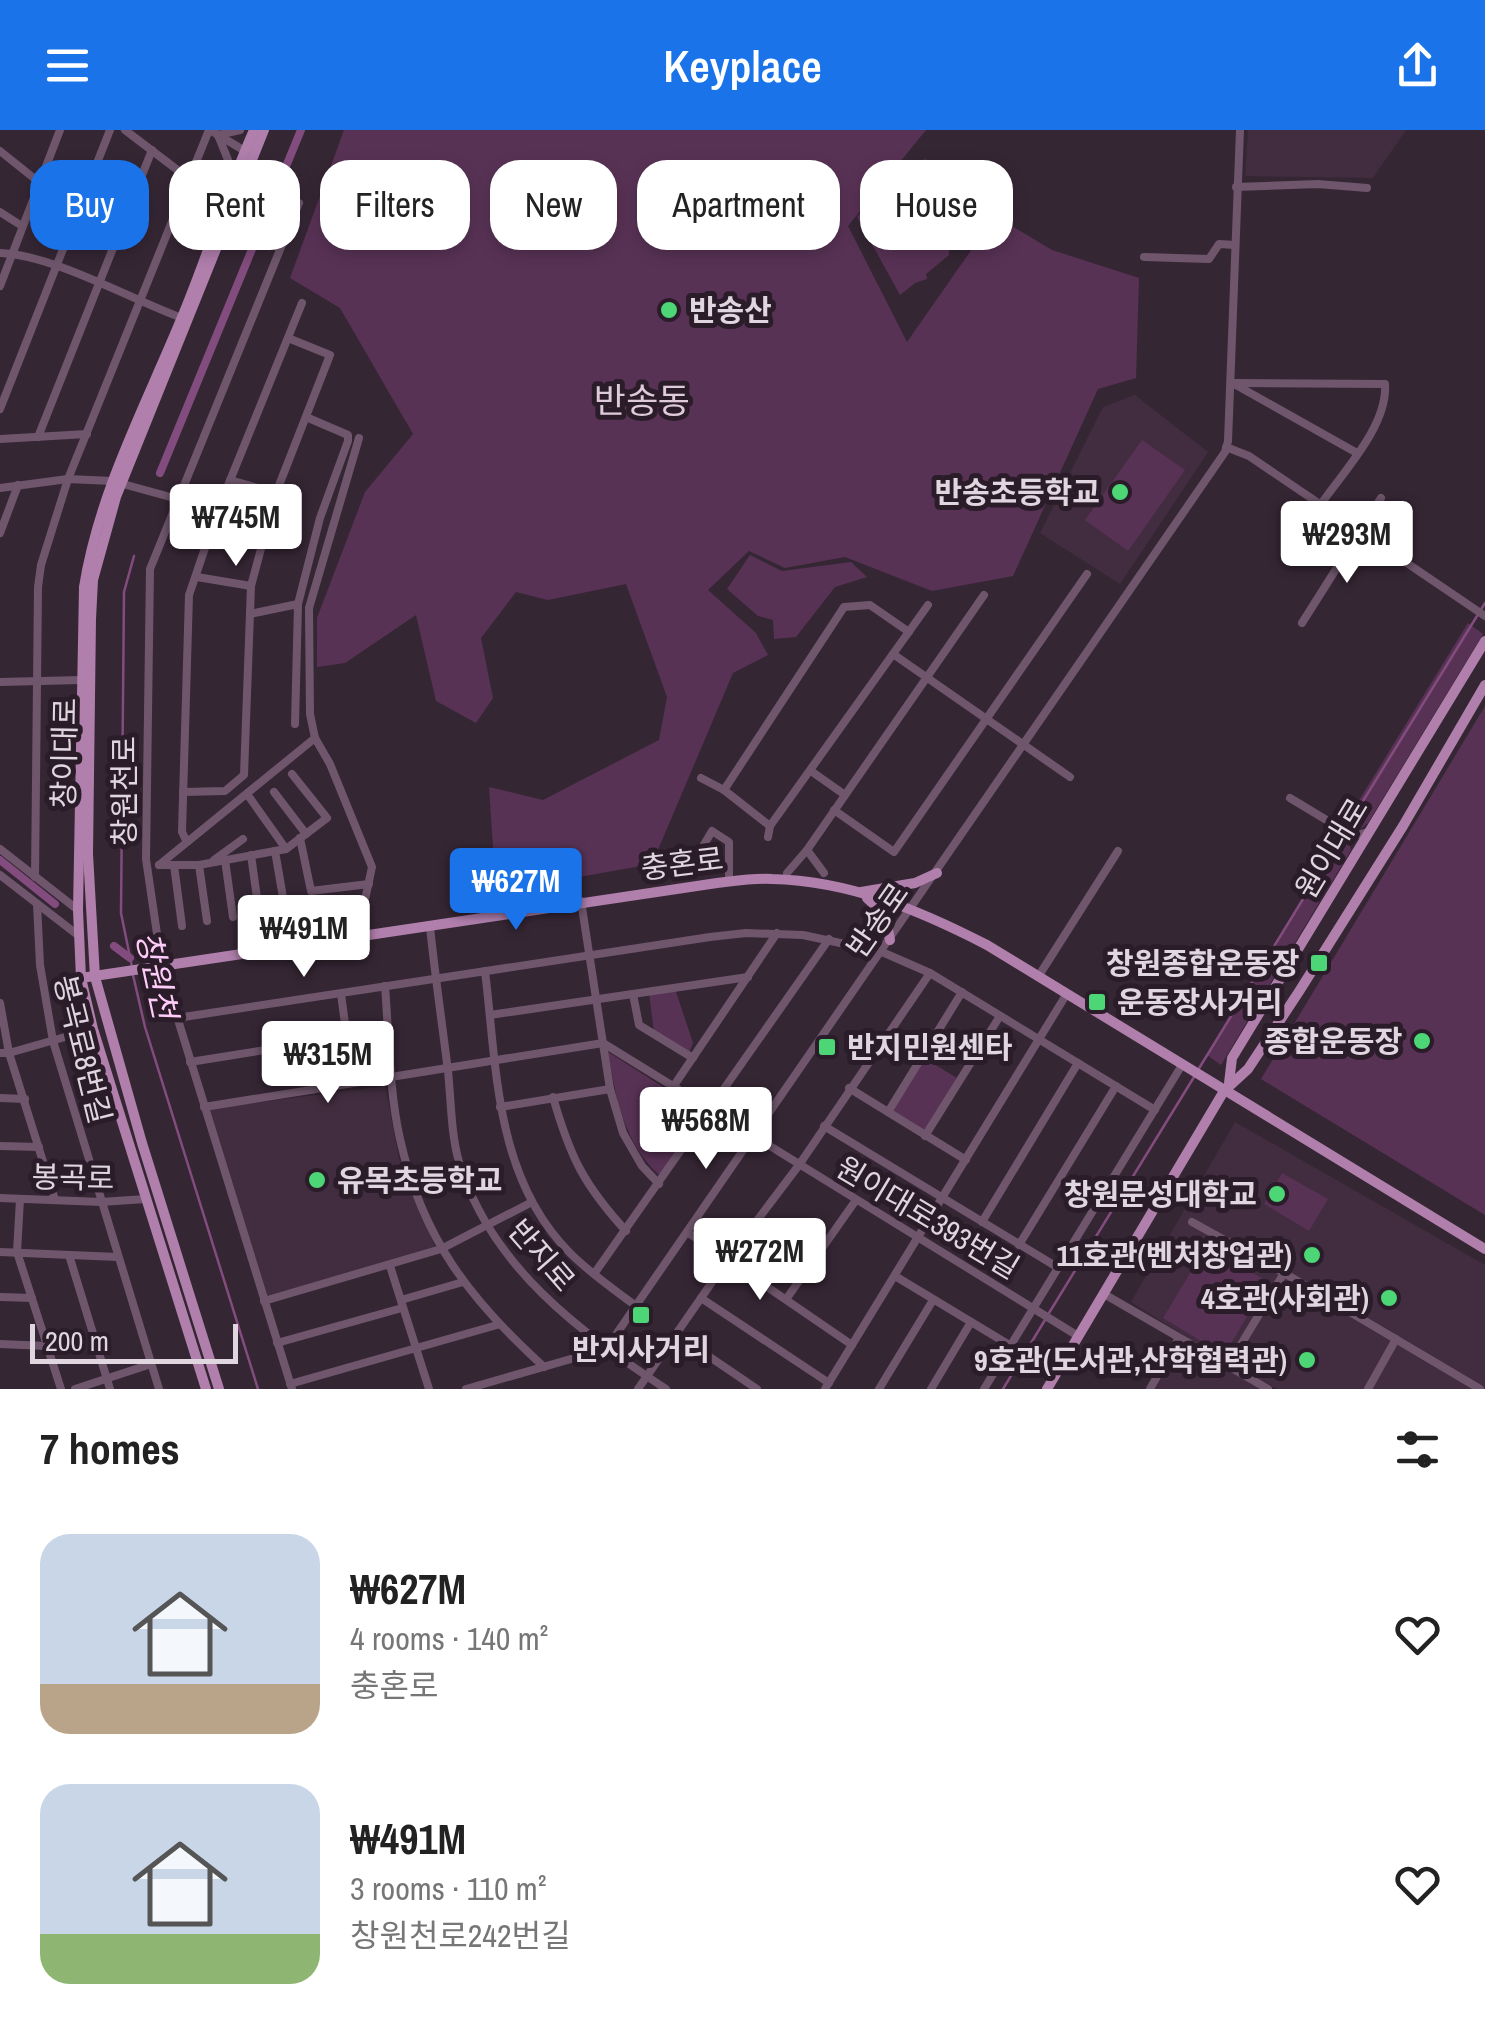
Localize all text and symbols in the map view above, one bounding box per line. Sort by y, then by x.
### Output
text: Keyplace [663,35,822,96]
icon: menu [40,38,95,93]
icon: share [1390,38,1445,93]
chip: Buy [30,160,149,250]
chip: Rent [169,160,300,250]
chip: Filters [320,160,470,250]
chip: New [490,160,617,250]
chip: Apartment [637,160,840,250]
chip: House [860,160,1013,250]
place label: 반송산 [689,290,772,330]
marker: 반송산 [658,299,680,321]
district label: 반송동 [594,377,690,424]
place label: 반송초등학교 [934,472,1100,512]
marker: 반송초등학교 [1109,481,1131,503]
pin: ₩745M [166,484,306,569]
text: ₩745M [192,495,280,538]
pin: ₩293M [1277,501,1417,586]
text: ₩293M [1303,512,1391,555]
street label: 창이대로 [43,697,85,809]
street label: 창원천로 [104,736,144,846]
street label: 원이대로 [1285,790,1377,906]
street label: 충혼로 [638,838,726,888]
pin: ₩627M [446,848,586,933]
text: ₩627M [472,859,560,902]
street label: 반송로 [837,875,917,965]
pin: ₩491M [234,895,374,980]
text: ₩491M [260,906,348,949]
water label: 창원천 [127,927,188,1026]
place label: 창원종합운동장 [1106,943,1299,983]
marker: 창원종합운동장 [1308,952,1330,974]
street label: 봉곡로8번길 [45,971,121,1127]
place label: 운동장사거리 [1117,982,1283,1022]
marker: 운동장사거리 [1086,991,1108,1013]
pin: ₩315M [258,1021,398,1106]
place label: 종합운동장 [1264,1021,1402,1061]
place label: 반지민원센타 [847,1027,1013,1067]
marker: 종합운동장 [1411,1030,1433,1052]
text: ₩315M [284,1032,372,1075]
marker: 반지민원센타 [816,1036,838,1058]
pin: ₩568M [636,1087,776,1172]
text: ₩568M [662,1098,750,1141]
street label: 원이대로393번길 [829,1147,1027,1287]
street label: 봉곡로 [31,1156,115,1198]
place label: 유목초등학교 [337,1160,503,1200]
marker: 유목초등학교 [306,1169,328,1191]
place label: 창원문성대학교 [1064,1174,1257,1214]
marker: 창원문성대학교 [1266,1183,1288,1205]
street label: 반지로 [500,1211,584,1299]
pin: ₩272M [690,1218,830,1303]
text: ₩272M [716,1229,804,1272]
place label: 11호관(벤처창업관) [1056,1235,1292,1275]
marker: 11호관(벤처창업관) [1301,1244,1323,1266]
place label: 4호관(사회관) [1201,1278,1369,1318]
marker: 4호관(사회관) [1378,1287,1400,1309]
marker: 반지사거리 [630,1304,652,1326]
scale bar [30,1319,238,1364]
text: 200 m [45,1322,109,1360]
place label: 반지사거리 [572,1329,710,1369]
place label: 9호관(도서관,산학협력관) [974,1340,1287,1380]
marker: 9호관(도서관,산학협력관) [1296,1349,1318,1371]
text: 7 homes [40,1421,180,1477]
icon: filters [1390,1422,1445,1477]
text: ₩627M [350,1561,466,1617]
icon: home [120,1574,240,1694]
icon: heart [1390,1607,1445,1662]
text: 4 rooms · 140 m² [350,1617,548,1660]
text: 충혼로 [350,1664,438,1707]
text: ₩491M [350,1811,466,1867]
icon: home [120,1824,240,1944]
icon: heart [1390,1857,1445,1912]
text: 3 rooms · 110 m² [350,1867,546,1910]
text: 창원천로242번길 [350,1914,570,1957]

